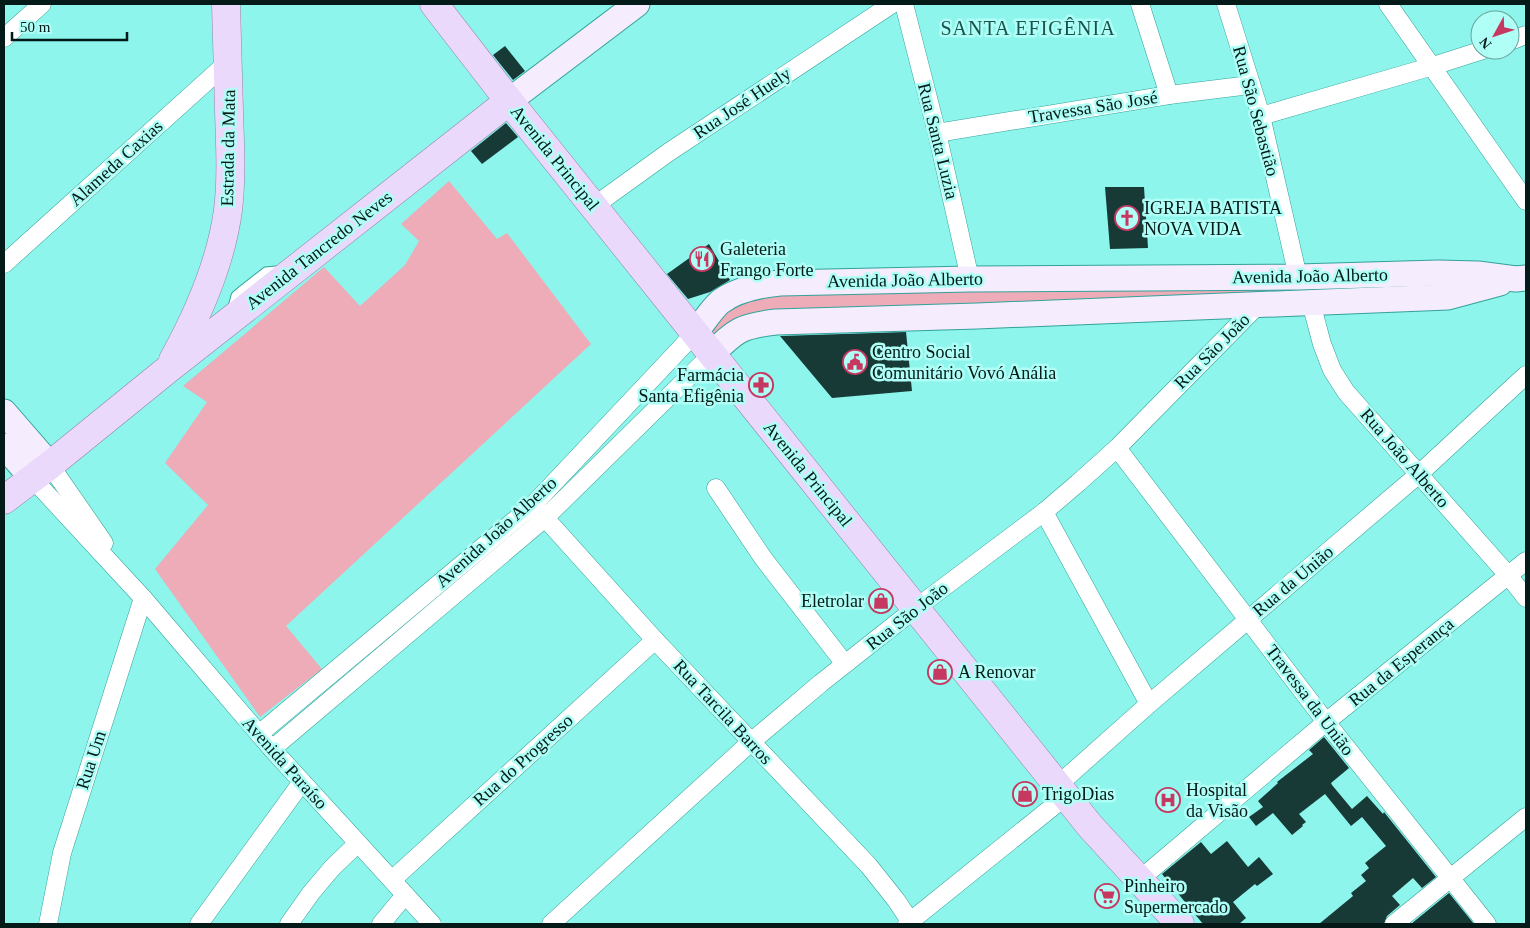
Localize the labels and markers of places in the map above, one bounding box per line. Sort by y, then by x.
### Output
place label: IGREJA BATISTA NOVA VIDA [1144,198,1282,239]
church icon: IGREJA BATISTA NOVA VIDA [1114,205,1140,231]
place label: Galeteria Frango Forte [720,239,814,280]
restaurant icon: Galeteria Frango Forte [689,246,715,272]
place label: Centro Social Comunitário Vovó Anália [872,342,1056,383]
public building icon: Centro Social Comunitário Vovó Anália [842,349,868,375]
place label: Farmácia Santa Efigênia [639,365,744,406]
pharmacy icon: Farmácia Santa Efigênia [748,372,774,398]
shop icon: Eletrolar [868,588,894,614]
place label: Eletrolar [801,591,864,611]
shop icon: A Renovar [927,659,953,685]
place label: A Renovar [958,662,1035,682]
place label: Hospital da Visão [1186,780,1248,821]
shop icon: TrigoDias [1012,781,1038,807]
place label: TrigoDias [1042,784,1114,804]
hospital icon: Hospital da Visão [1155,787,1181,813]
place label: Pinheiro Supermercado [1124,876,1228,917]
supermarket icon: Pinheiro Supermercado [1094,883,1120,909]

